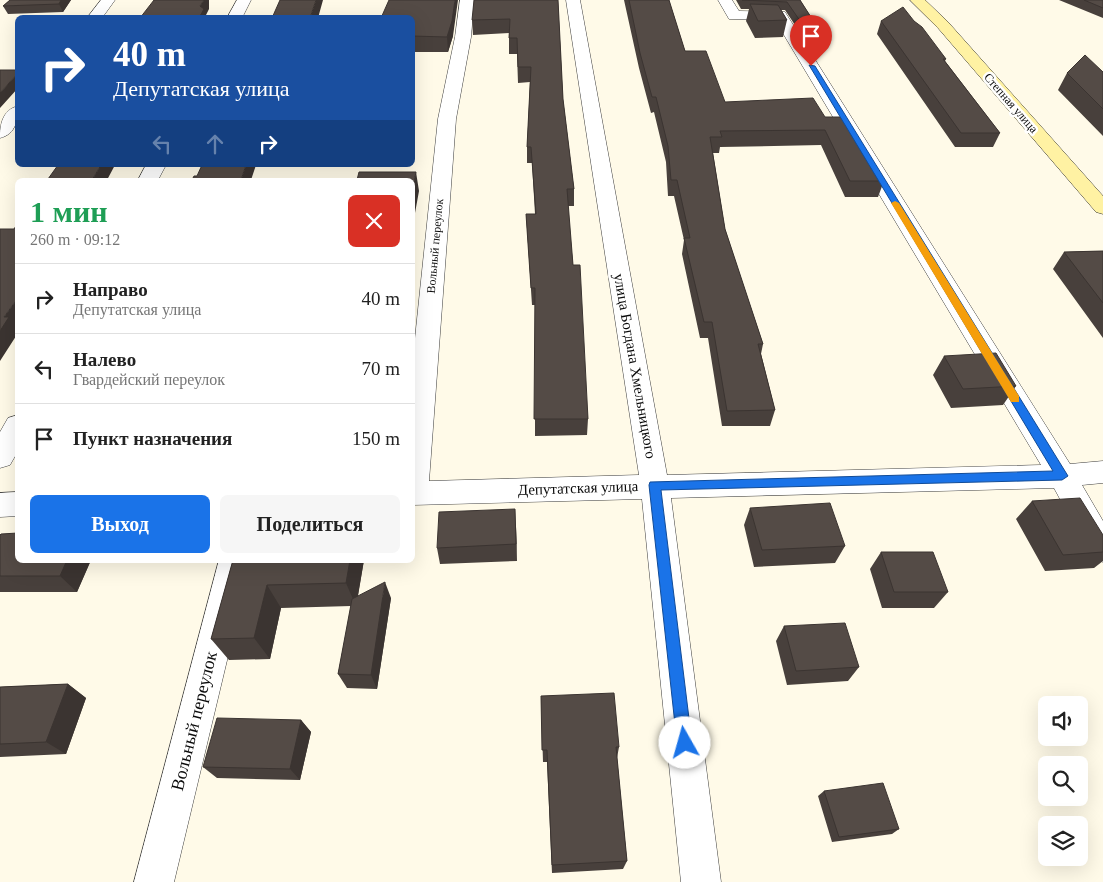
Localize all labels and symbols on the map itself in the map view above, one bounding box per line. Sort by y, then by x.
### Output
pin [790,15,832,66]
street label: Степная улица [981,70,1041,136]
street label: Вольный переулок [424,198,446,294]
street label: улица Богдана Хмельницкого [611,272,659,460]
street label: Депутатская улица [518,478,639,498]
street label: Вольный переулок [167,649,221,793]
position arrow [658,716,710,768]

